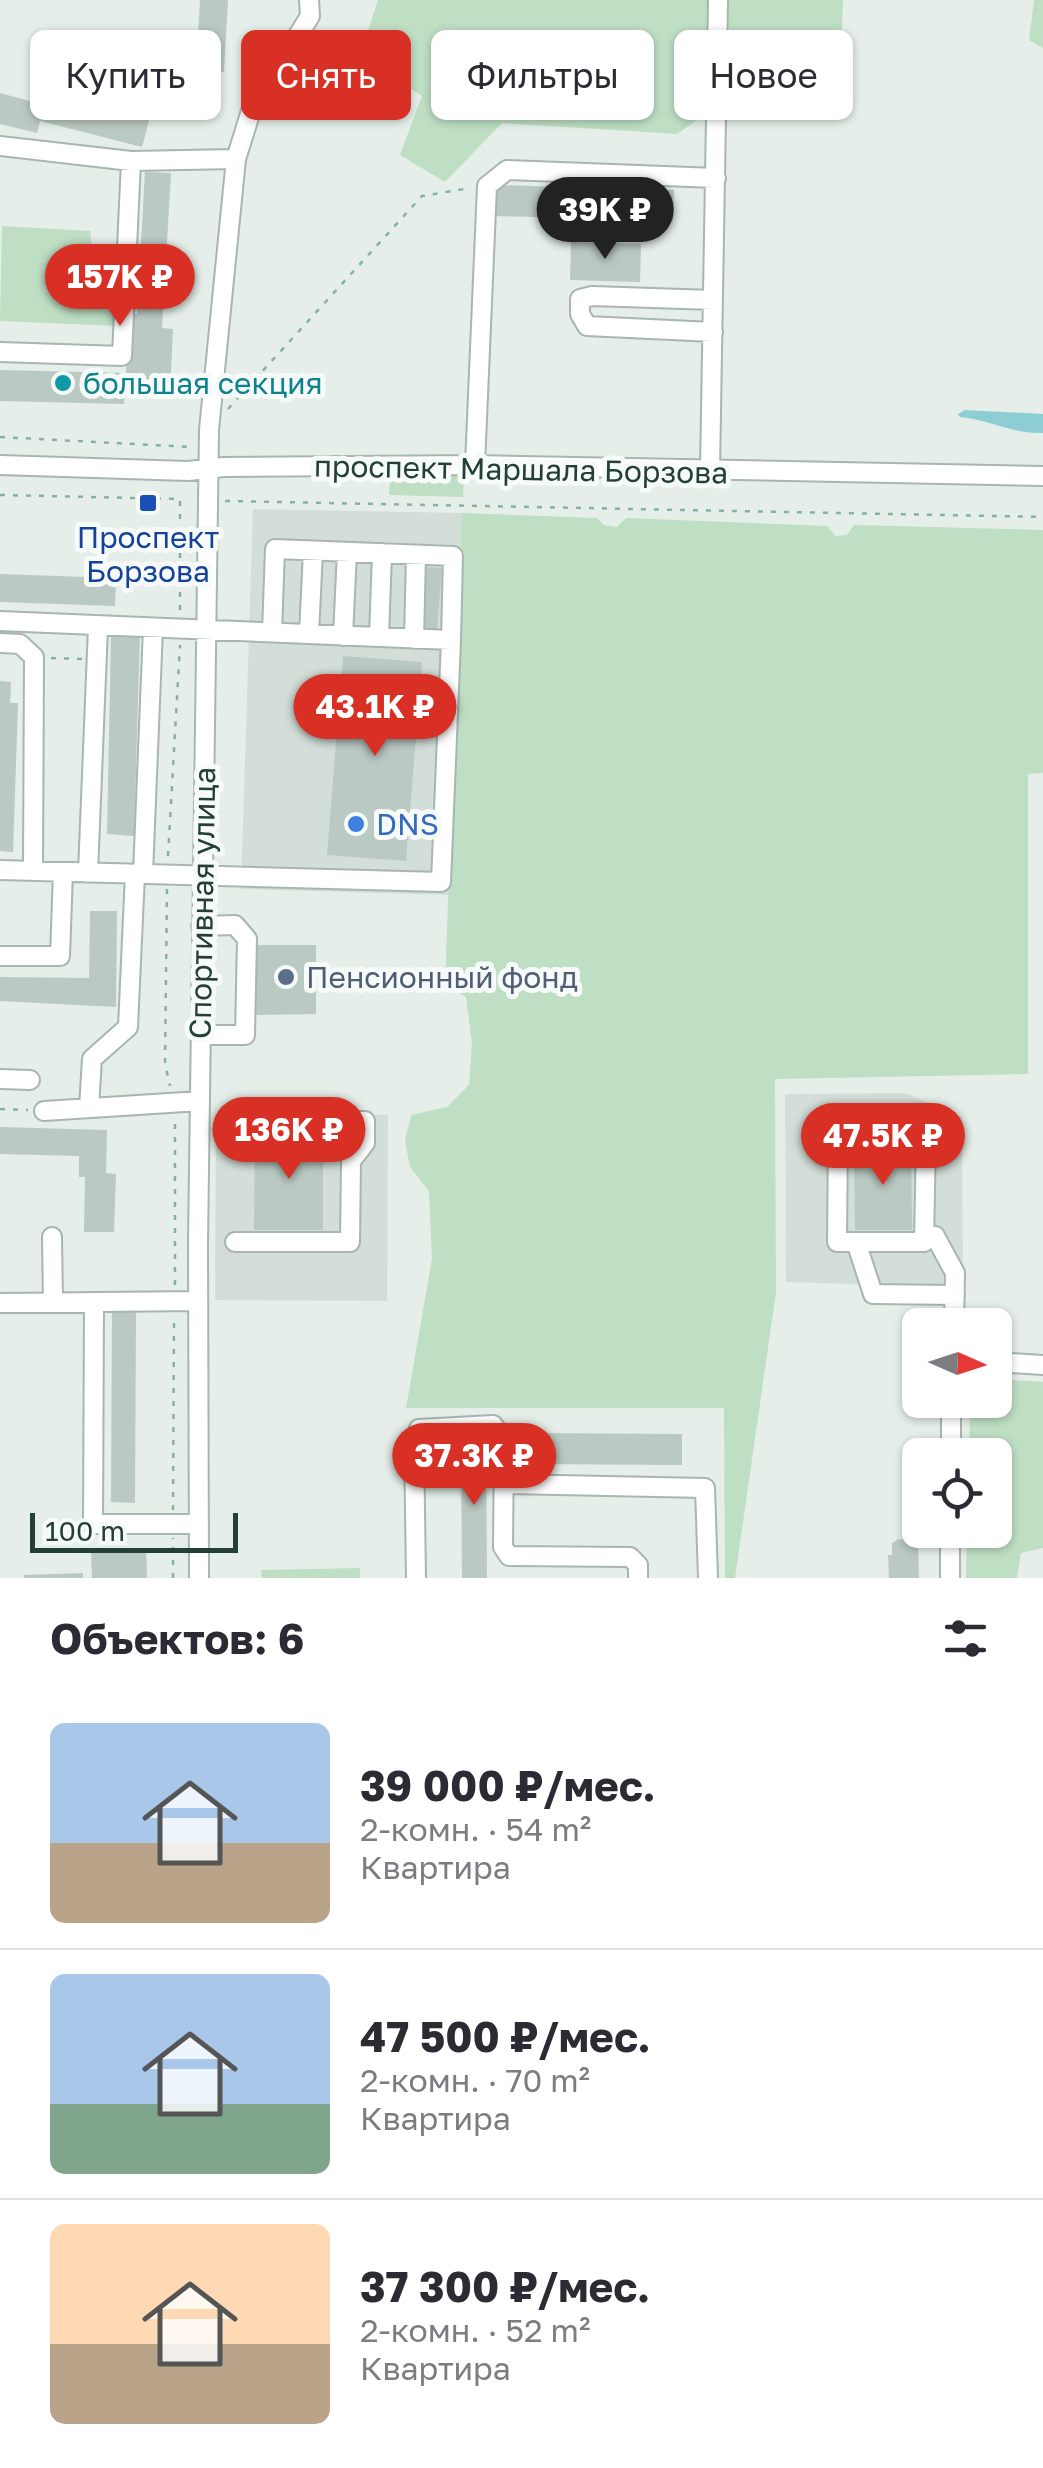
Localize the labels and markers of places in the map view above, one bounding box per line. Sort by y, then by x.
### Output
pin: 39K ₽ [535,177,675,262]
pin: 157K ₽ [39,244,201,329]
place label: большая секция [83,365,323,401]
marker: большая секция [52,372,74,394]
marker: Проспект Борзова [137,492,159,514]
place label: Проспект Борзова [77,519,220,589]
pin: 43.1K ₽ [283,674,467,759]
place label: DNS [376,806,439,842]
marker: DNS [345,813,367,835]
place label: Пенсионный фонд [306,959,578,995]
marker: Пенсионный фонд [275,966,297,988]
pin: 136K ₽ [208,1097,370,1182]
pin: 47.5K ₽ [791,1103,975,1188]
pin: 37.3K ₽ [382,1423,566,1508]

